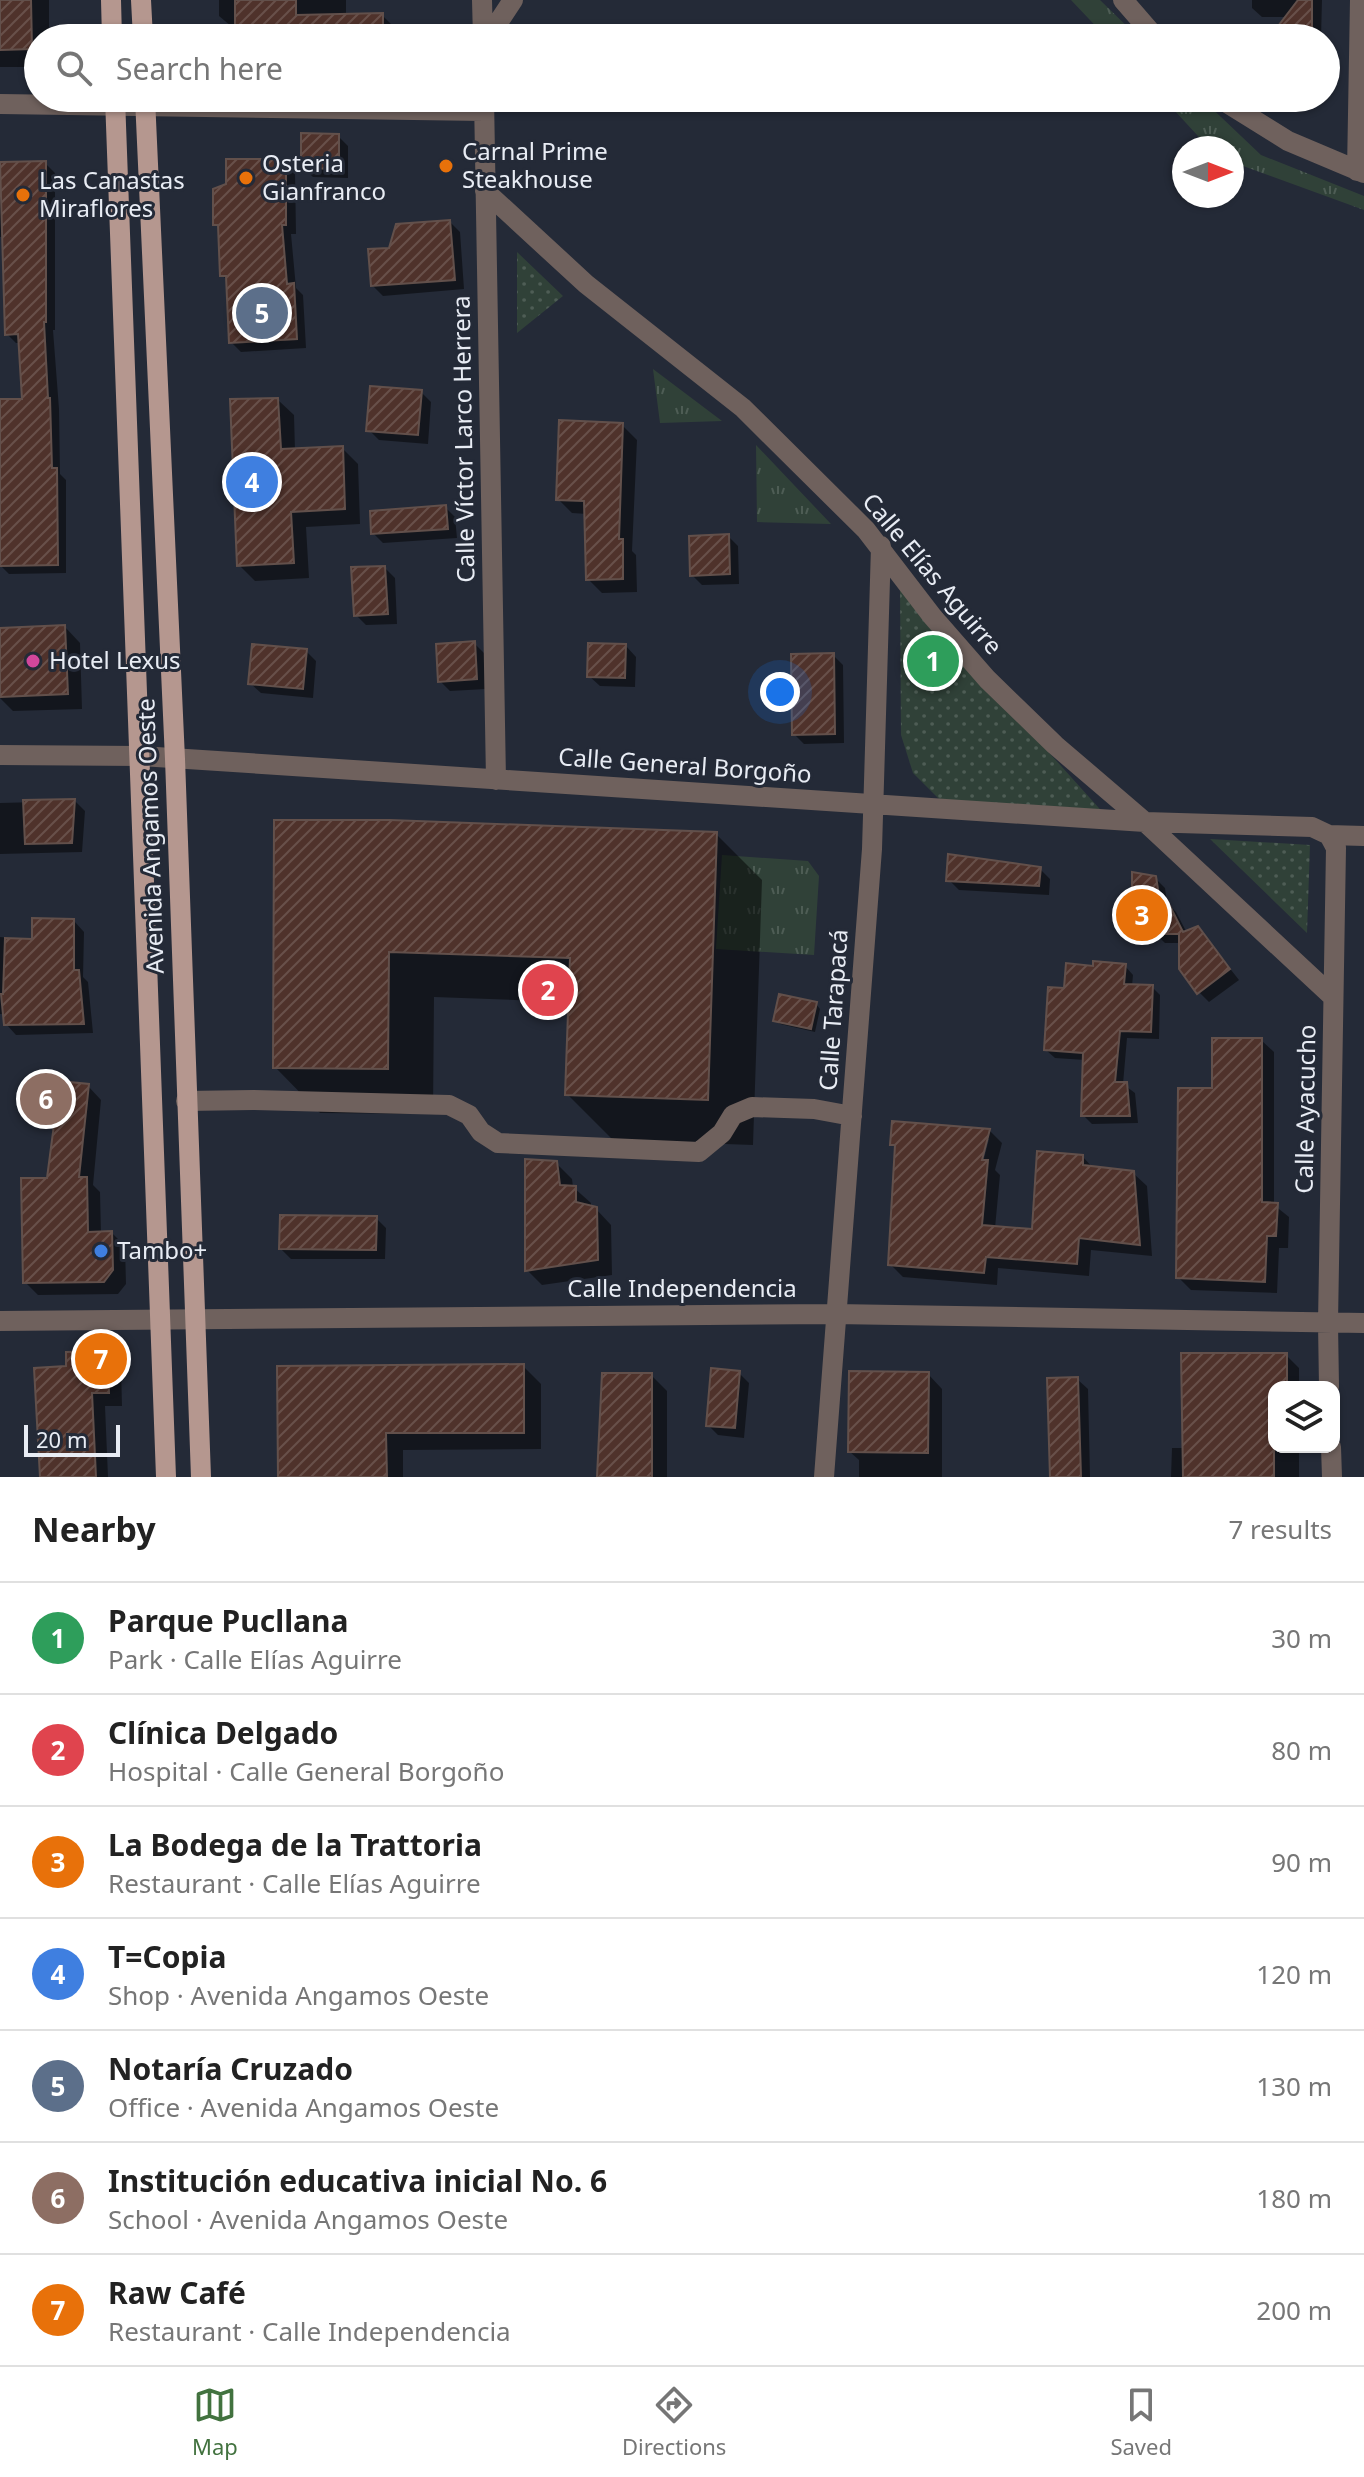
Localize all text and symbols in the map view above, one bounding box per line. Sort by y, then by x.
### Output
search box [24,24,1340,112]
icon: search [52,46,96,90]
text: Search here [116,48,283,89]
place label: Carnal Prime Steakhouse [462,134,608,195]
north arrow [1172,136,1244,208]
place label: Osteria Gianfranco [262,146,386,207]
marker: Carnal Prime Steakhouse [437,157,455,175]
place label: Las Canastas Miraflores [39,163,185,224]
marker: Osteria Gianfranco [237,169,255,187]
marker: Las Canastas Miraflores [14,186,32,204]
pin: 5 [236,283,288,343]
street label: Calle Víctor Larco Herrera [443,295,482,583]
pin: 4 [226,452,278,512]
street label: Calle Elías Aguirre [856,485,1011,661]
pin: 1 [907,631,959,691]
place label: Hotel Lexus [49,643,181,676]
marker: Hotel Lexus [24,652,42,670]
your location [760,672,800,712]
street label: Avenida Angamos Oeste [128,698,171,974]
street label: Calle General Borgoño [557,739,813,790]
pin: 3 [1116,885,1168,945]
street label: Calle Tarapacá [810,928,855,1092]
pin: 2 [522,960,574,1020]
street label: Calle Ayacucho [1287,1024,1322,1194]
pin: 6 [20,1069,72,1129]
place label: Tambo+ [117,1233,207,1266]
marker: Tambo+ [92,1242,110,1260]
street label: Calle Independencia [567,1271,797,1304]
pin: 7 [75,1329,127,1389]
map controls [1268,1381,1340,1453]
button: layers [1268,1381,1340,1453]
scale bar [24,1421,120,1457]
text: 20 m [36,1424,87,1454]
text: Nearby [32,1506,156,1552]
text: 7 results [1228,1511,1332,1547]
text: Parque Pucllana [108,1600,349,1641]
text: 1 [51,1620,65,1656]
text: 30 m [1271,1620,1332,1656]
text: Park · Calle Elías Aguirre [108,1641,402,1677]
text: Clínica Delgado [108,1712,338,1753]
text: 2 [51,1732,65,1768]
text: 80 m [1271,1732,1332,1768]
text: Hospital · Calle General Borgoño [108,1753,504,1789]
text: La Bodega de la Trattoria [108,1824,482,1865]
text: 3 [51,1844,65,1880]
text: 90 m [1271,1844,1332,1880]
text: Restaurant · Calle Elías Aguirre [108,1865,481,1901]
text: T=Copia [108,1936,226,1977]
text: 4 [51,1956,65,1992]
text: 120 m [1256,1956,1332,1992]
text: Shop · Avenida Angamos Oeste [108,1977,489,2013]
text: Notaría Cruzado [108,2048,353,2089]
text: 5 [51,2068,65,2104]
text: 130 m [1256,2068,1332,2104]
text: Office · Avenida Angamos Oeste [108,2089,499,2125]
text: Institución educativa inicial No. 6 [108,2160,607,2201]
text: 6 [51,2180,65,2216]
text: 180 m [1256,2180,1332,2216]
text: School · Avenida Angamos Oeste [108,2201,508,2237]
text: Raw Café [108,2272,246,2313]
text: 7 [51,2292,65,2328]
text: 200 m [1256,2292,1332,2328]
text: Restaurant · Calle Independencia [108,2313,511,2349]
tab: Map [192,2383,238,2461]
tab: Directions [622,2383,726,2461]
tab: Saved [1110,2383,1172,2461]

